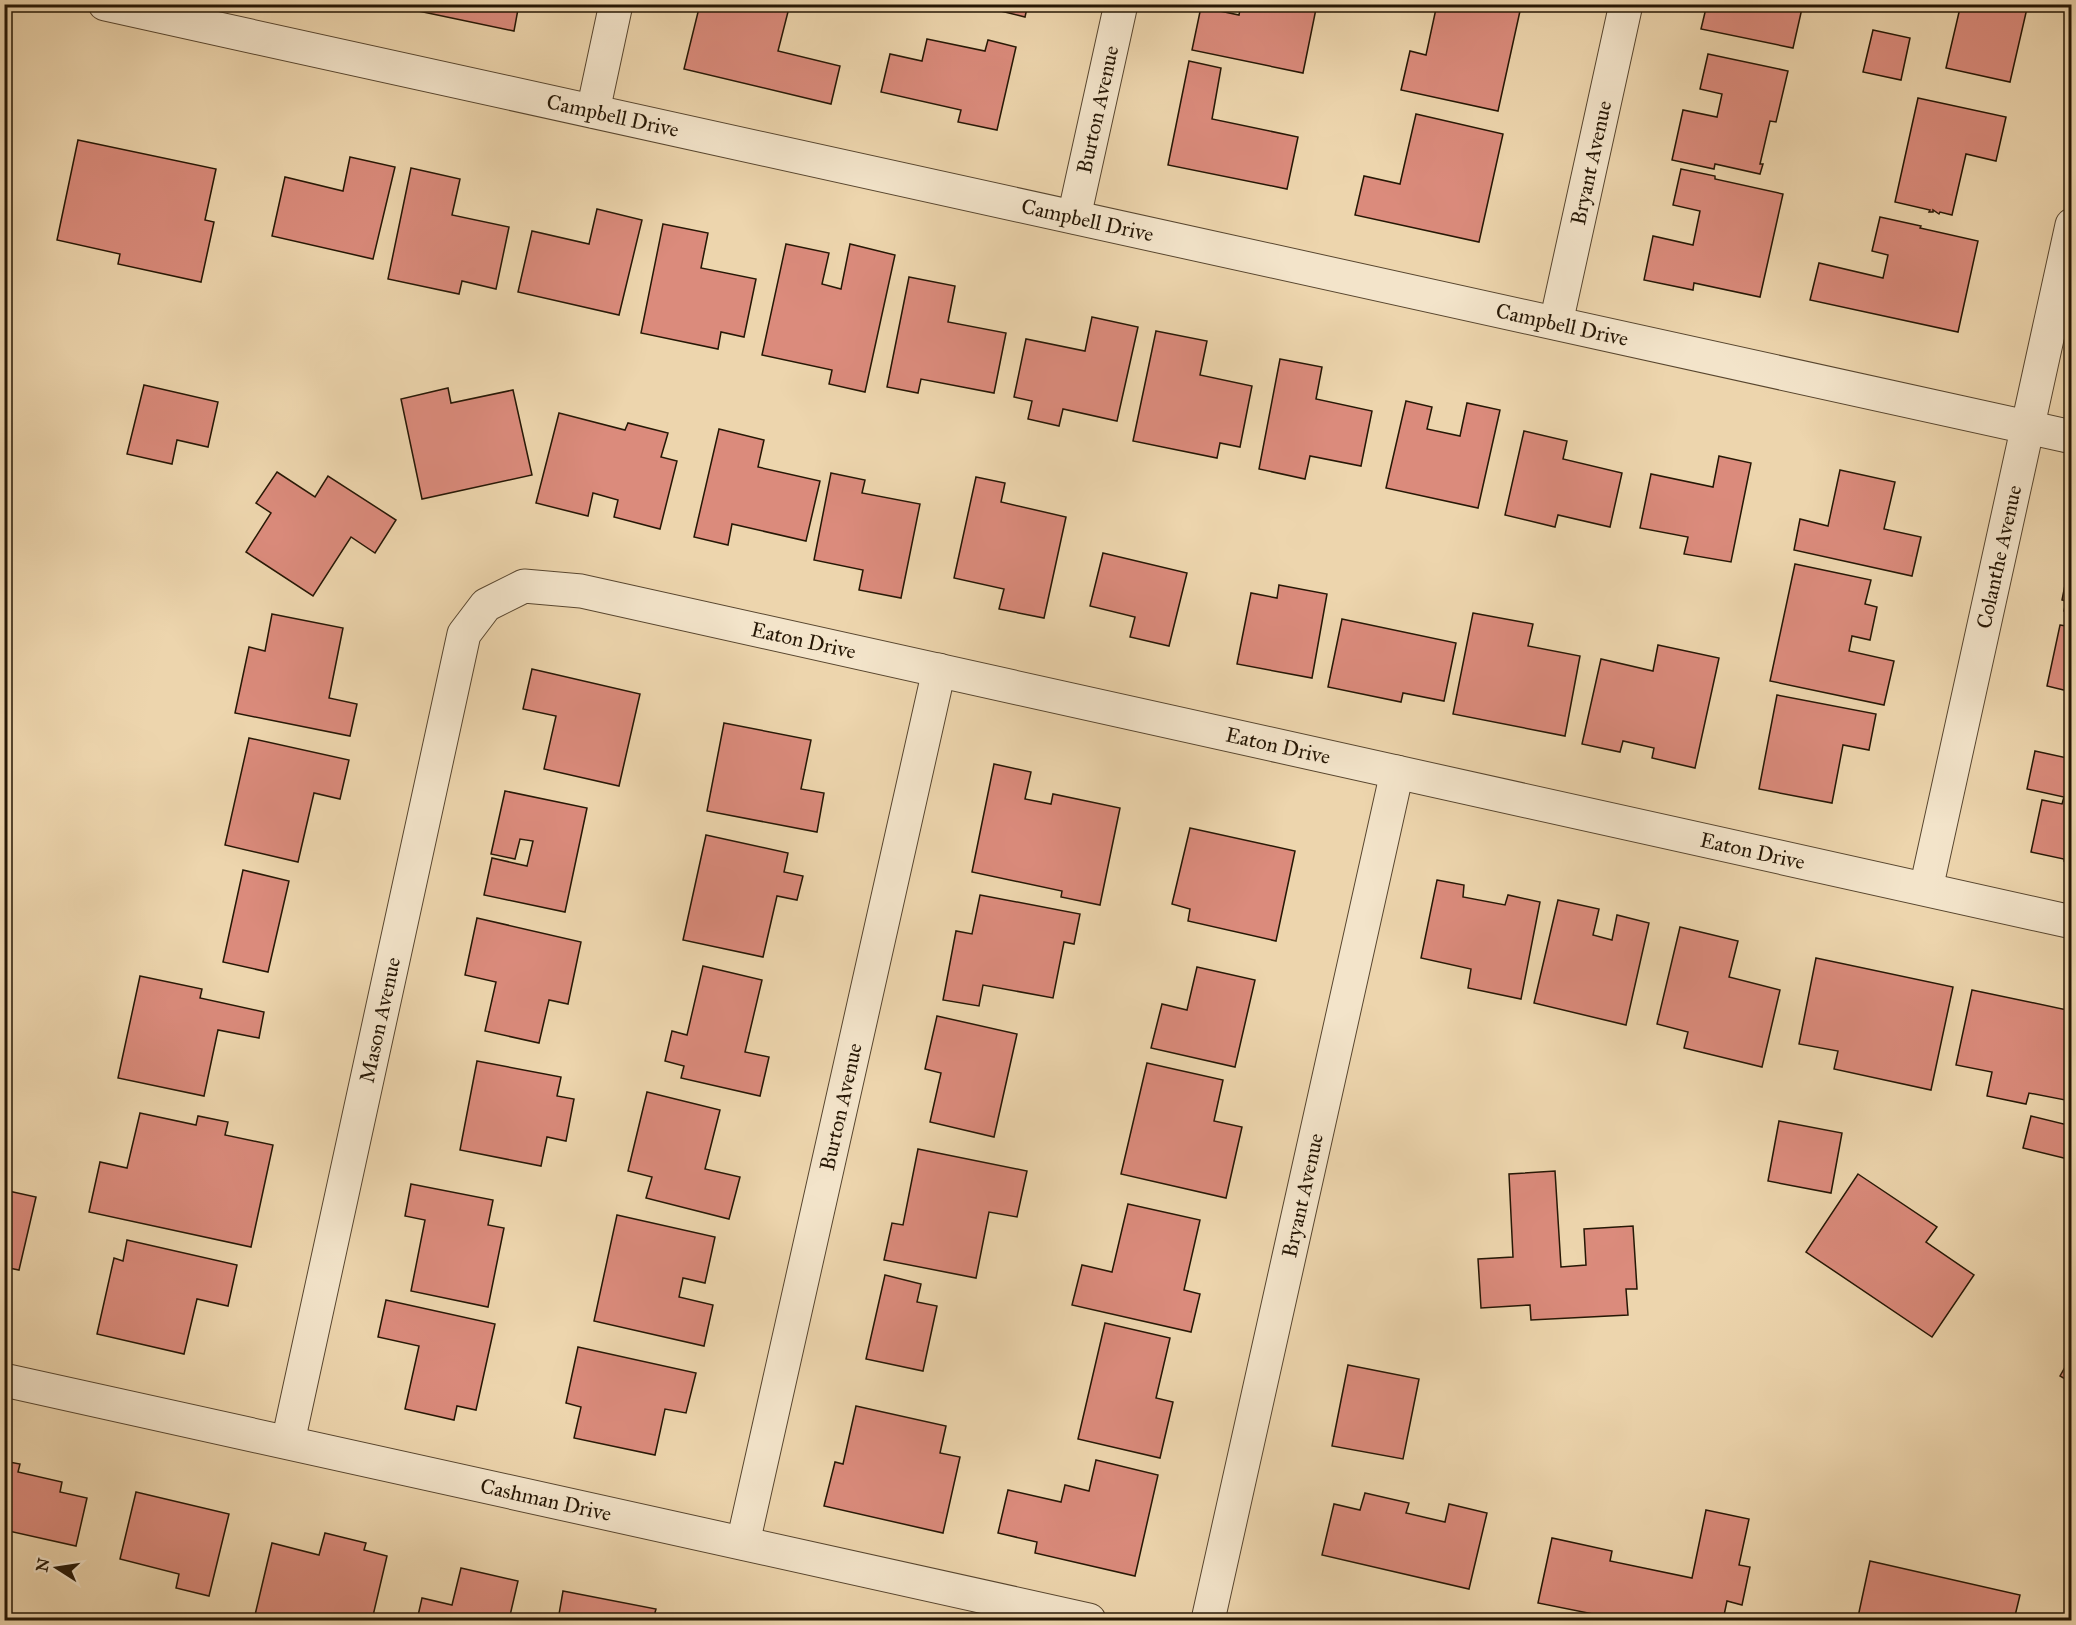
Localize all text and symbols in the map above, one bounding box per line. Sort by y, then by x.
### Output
street label: Burton Avenue [1071,43,1124,176]
street label: Campbell Drive [544,89,682,143]
street label: Bryant Avenue [1565,98,1617,227]
street label: Campbell Drive [1019,193,1156,248]
street label: Campbell Drive [1493,298,1631,352]
street label: Colanthe Avenue [1971,482,2027,631]
street label: Eaton Drive [749,616,859,665]
street label: Eaton Drive [1223,721,1333,770]
street label: Eaton Drive [1698,827,1808,875]
street label: Mason Avenue [354,954,406,1085]
street label: Burton Avenue [814,1040,868,1173]
street label: Bryant Avenue [1276,1131,1329,1260]
street label: Cashman Drive [478,1473,614,1527]
north arrow [27,1538,87,1598]
text: N [32,1556,54,1574]

